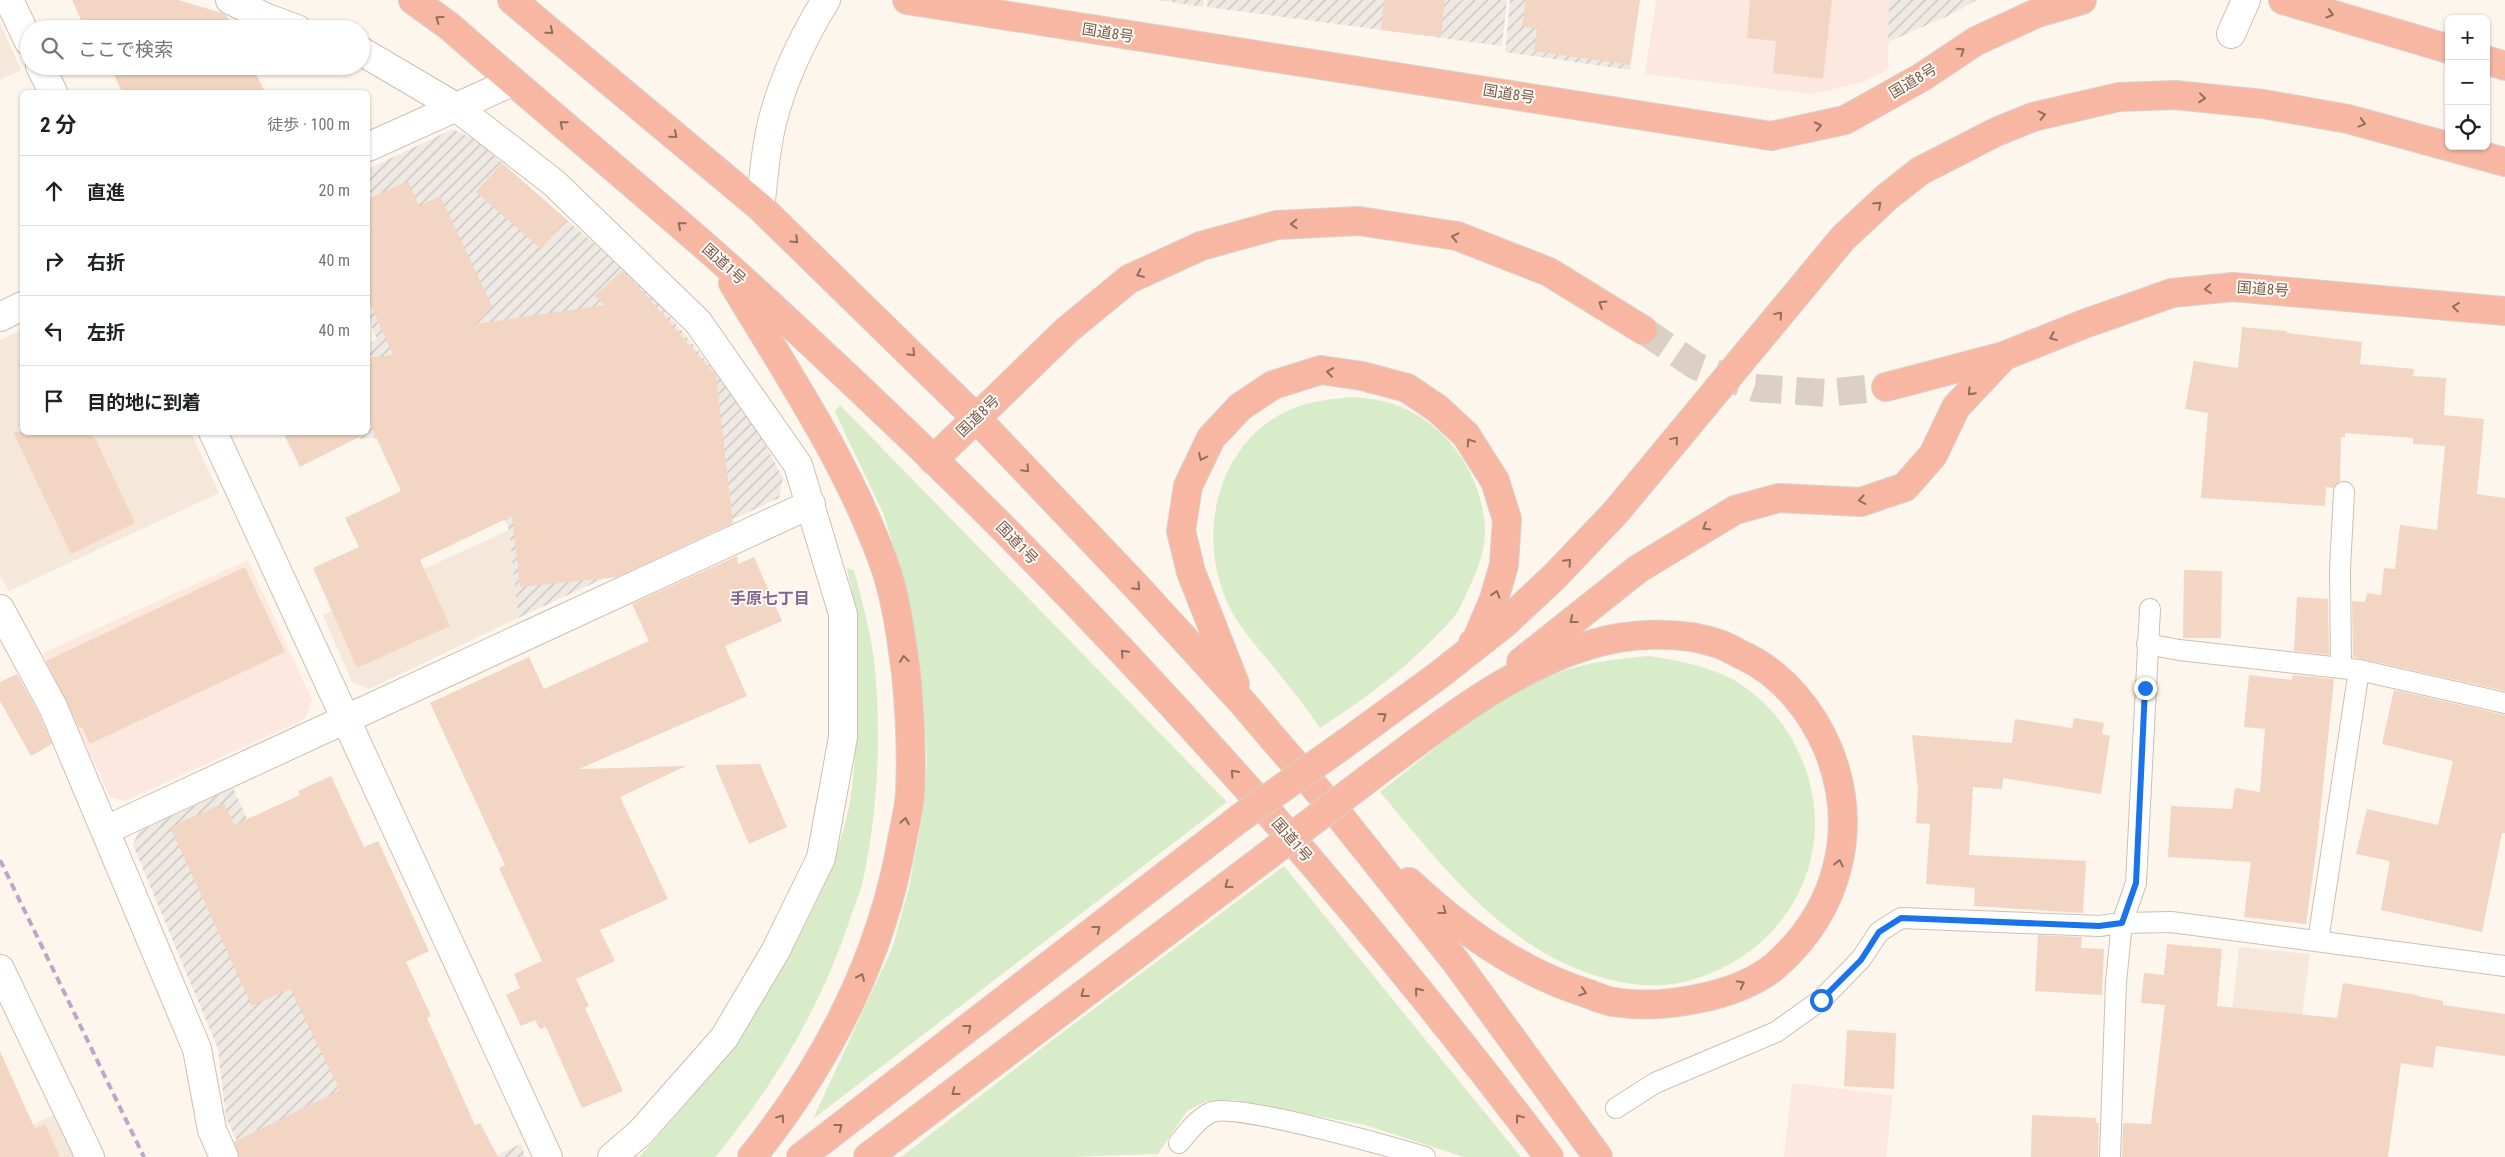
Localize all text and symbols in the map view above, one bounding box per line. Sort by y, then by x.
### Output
one-way arrow [2325,9,2333,19]
map controls [2445,15,2490,150]
button: + [2445,15,2490,60]
one-way arrow [435,16,445,25]
search box [20,20,370,75]
street label: 国道8号 [1081,20,1135,46]
one-way arrow [544,25,553,34]
icon: search [38,34,66,62]
text: ここで検索 [78,38,173,61]
one-way arrow [1955,48,1965,57]
street label: 国道8号 [1886,60,1940,102]
button: − [2445,60,2490,105]
street label: 国道8号 [1482,81,1536,107]
one-way arrow [2198,92,2206,103]
button: locate [2445,105,2490,150]
one-way arrow [2037,110,2046,121]
text: 2 分 [40,113,76,137]
text: 徒歩 · 100 m [267,115,350,134]
one-way arrow [2358,117,2366,128]
one-way arrow [559,121,568,130]
one-way arrow [1814,121,1823,132]
one-way arrow [669,130,678,139]
icon: ahead [40,177,68,205]
text: 直進 [87,181,125,204]
text: 20 m [318,181,350,200]
one-way arrow [1873,202,1882,211]
one-way arrow [1289,219,1297,229]
one-way arrow [677,222,686,231]
one-way arrow [1450,232,1459,243]
one-way arrow [789,234,798,243]
street label: 国道1号 [699,240,749,288]
icon: right [40,247,68,275]
text: 右折 [87,251,125,274]
text: 40 m [318,251,350,270]
one-way arrow [1136,268,1145,278]
street label: 国道8号 [2236,278,2290,300]
one-way arrow [2203,283,2211,294]
one-way arrow [1598,301,1607,311]
one-way arrow [2452,301,2460,312]
one-way arrow [1773,312,1782,321]
icon: left [40,317,68,345]
text: 左折 [87,321,125,344]
text: 40 m [318,321,350,340]
one-way arrow [2049,330,2058,341]
one-way arrow [906,348,915,357]
one-way arrow [1325,367,1334,377]
one-way arrow [1968,386,1977,395]
icon: arrive [40,387,68,415]
text: 目的地に到着 [87,391,201,414]
street label: 国道8号 [953,391,1003,441]
one-way arrow [1669,437,1678,446]
one-way arrow [1466,438,1476,447]
one-way arrow [1197,452,1208,461]
one-way arrow [1020,463,1029,472]
one-way arrow [1857,495,1866,505]
street label: 国道1号 [992,518,1042,568]
one-way arrow [1703,521,1712,531]
one-way arrow [1562,559,1571,568]
one-way arrow [1131,582,1140,591]
district label: 手原七丁目 [730,589,810,608]
one-way arrow [1490,590,1500,598]
one-way arrow [1570,615,1579,623]
one-way arrow [1121,650,1130,659]
one-way arrow [899,655,910,663]
route end [2134,677,2157,700]
one-way arrow [1377,713,1386,723]
one-way arrow [1231,770,1240,779]
street label: 国道1号 [1268,814,1316,866]
one-way arrow [900,817,910,826]
one-way arrow [1833,858,1844,867]
one-way arrow [1224,879,1234,888]
one-way arrow [1437,906,1446,914]
one-way arrow [1091,926,1100,934]
one-way arrow [855,973,865,982]
one-way arrow [1736,980,1745,991]
one-way arrow [1578,986,1587,996]
one-way arrow [1415,987,1424,996]
one-way arrow [1081,988,1090,996]
route start [1810,989,1833,1012]
one-way arrow [962,1025,972,1034]
one-way arrow [952,1086,961,1094]
one-way arrow [775,1114,784,1124]
one-way arrow [1516,1114,1525,1124]
one-way arrow [833,1125,842,1133]

